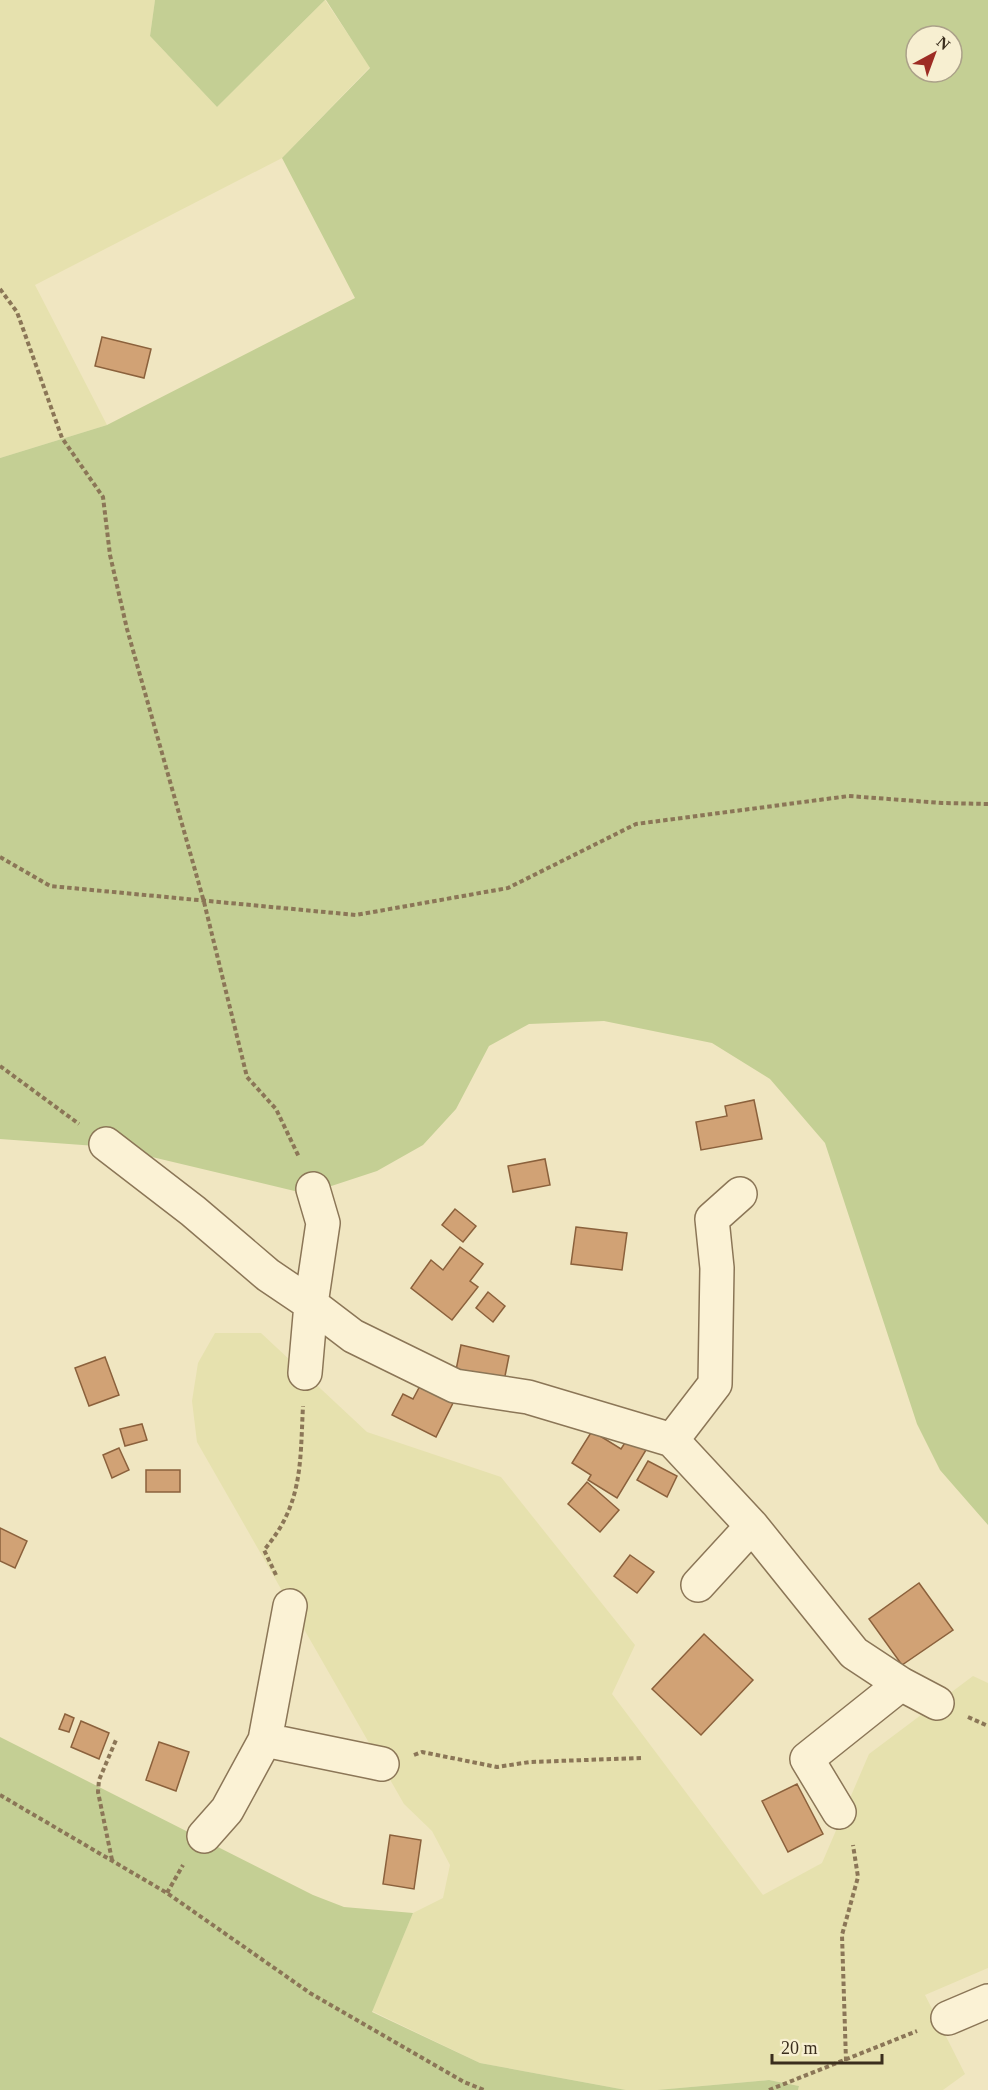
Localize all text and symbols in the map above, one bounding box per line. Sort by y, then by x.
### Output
north arrow [904,24,964,84]
text: N [934,33,954,54]
scale bar [772,2027,882,2065]
text: 20 m [781,2038,818,2058]

